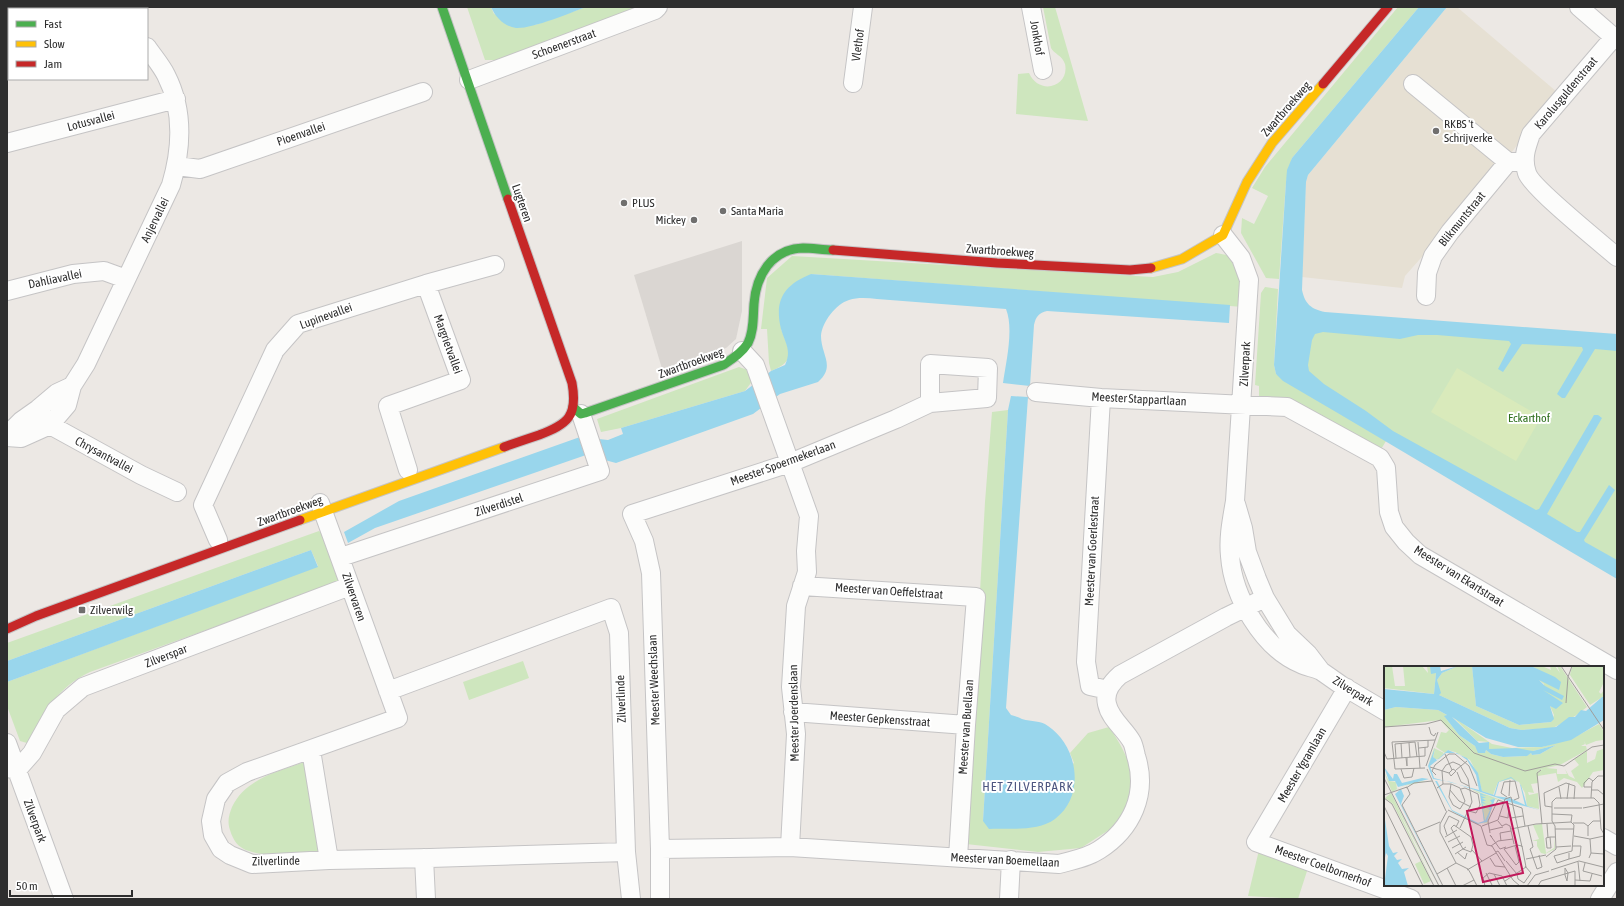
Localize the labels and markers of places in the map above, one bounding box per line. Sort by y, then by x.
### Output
place label: RKBS 't Schrijverke [1444,117,1493,145]
marker: RKBS 't Schrijverke [1431,126,1441,136]
place label: PLUS [632,196,655,210]
marker: PLUS [619,198,629,208]
place label: Santa Maria [731,204,784,218]
marker: Santa Maria [718,206,728,216]
place label: Mickey [655,213,686,227]
marker: Mickey [689,215,699,225]
place label: Zilverwilg [90,603,134,617]
marker: Zilverwilg [77,605,87,615]

